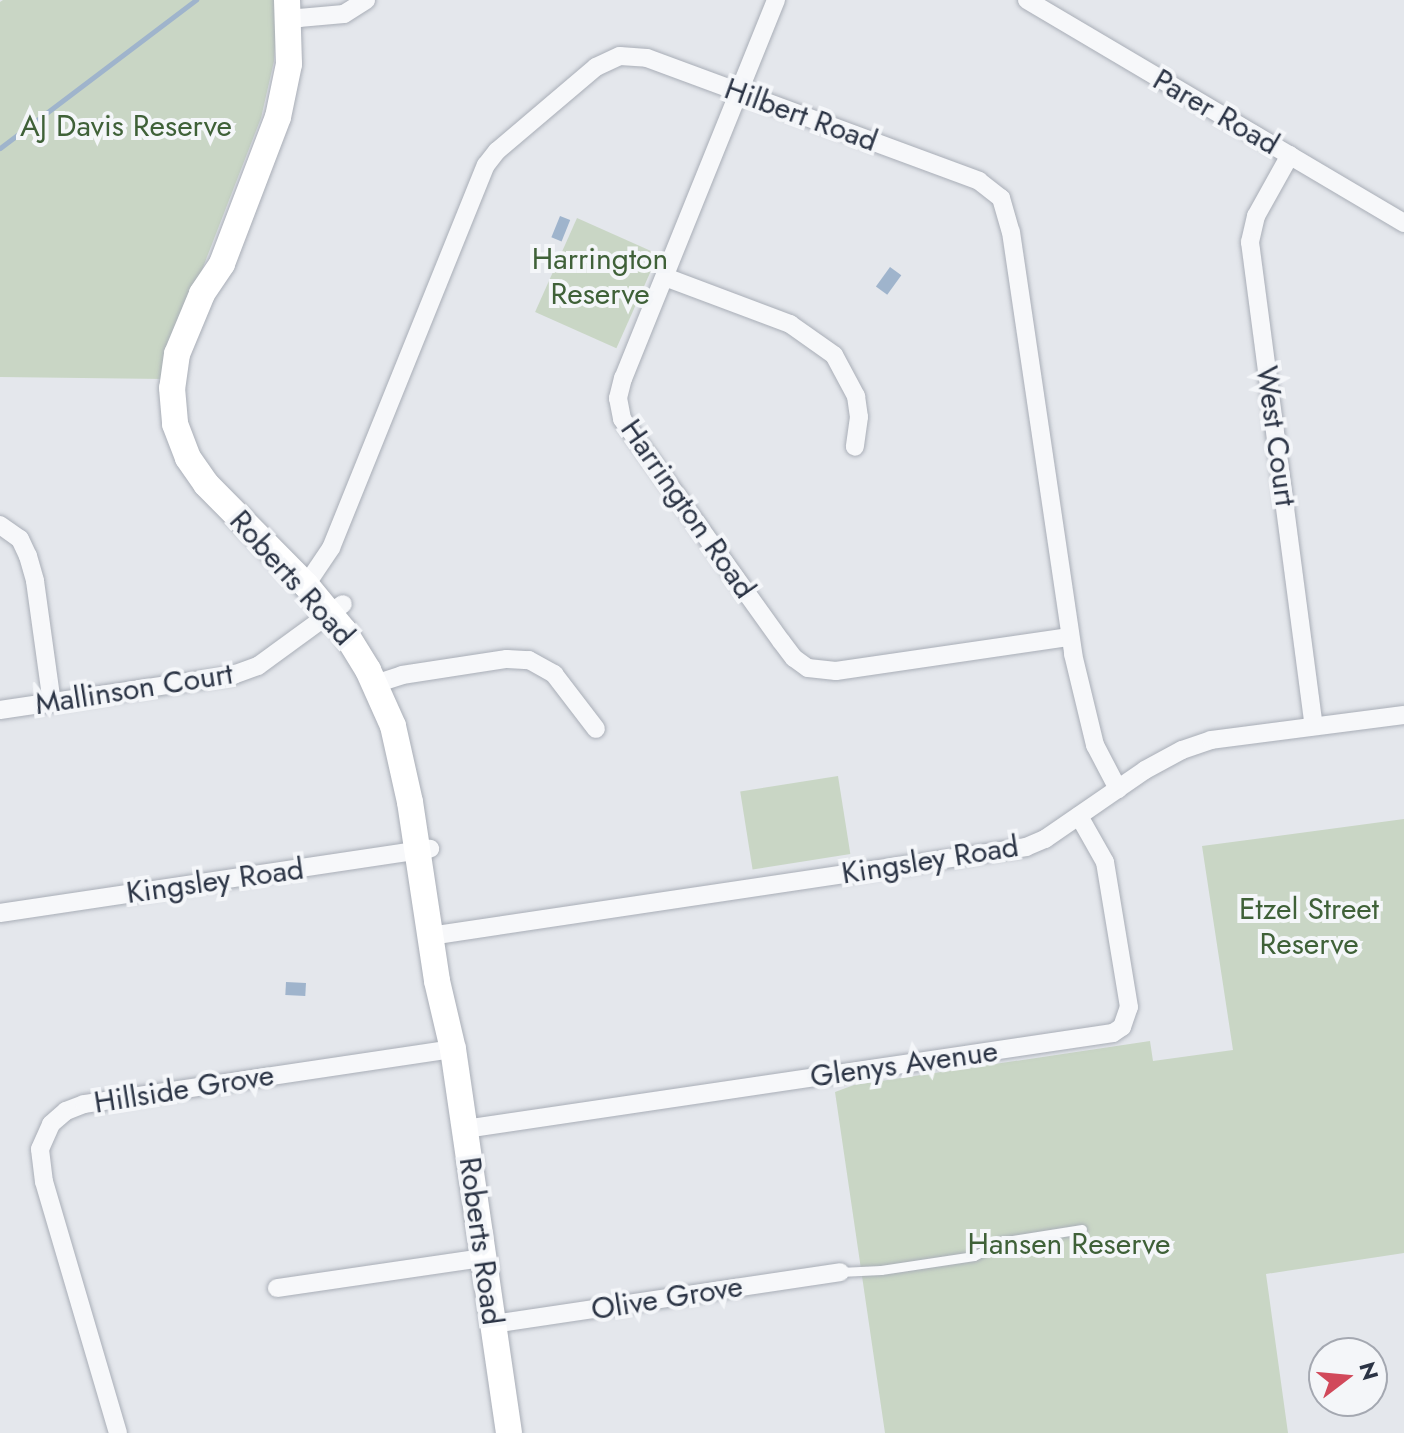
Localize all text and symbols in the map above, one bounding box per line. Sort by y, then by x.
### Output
street label: Parer Road [1147,62,1285,162]
street label: Hilbert Road [720,71,882,159]
park label: AJ Davis Reserve [20,108,232,144]
park label: Harrington Reserve [532,241,668,312]
street label: West Court [1248,364,1304,508]
street label: Harrington Road [613,413,763,605]
street label: Roberts Road [222,503,362,653]
street label: Mallinson Court [33,656,235,722]
street label: Kingsley Road [839,828,1021,892]
street label: Kingsley Road [124,851,306,911]
park label: Etzel Street Reserve [1239,891,1379,962]
street label: Glenys Avenue [808,1033,1000,1095]
street label: Hillside Grove [91,1057,277,1121]
street label: Roberts Road [451,1155,511,1327]
park label: Hansen Reserve [967,1226,1171,1262]
street label: Olive Grove [589,1268,745,1328]
north arrow [1308,1337,1388,1417]
text: N [1351,1358,1387,1384]

